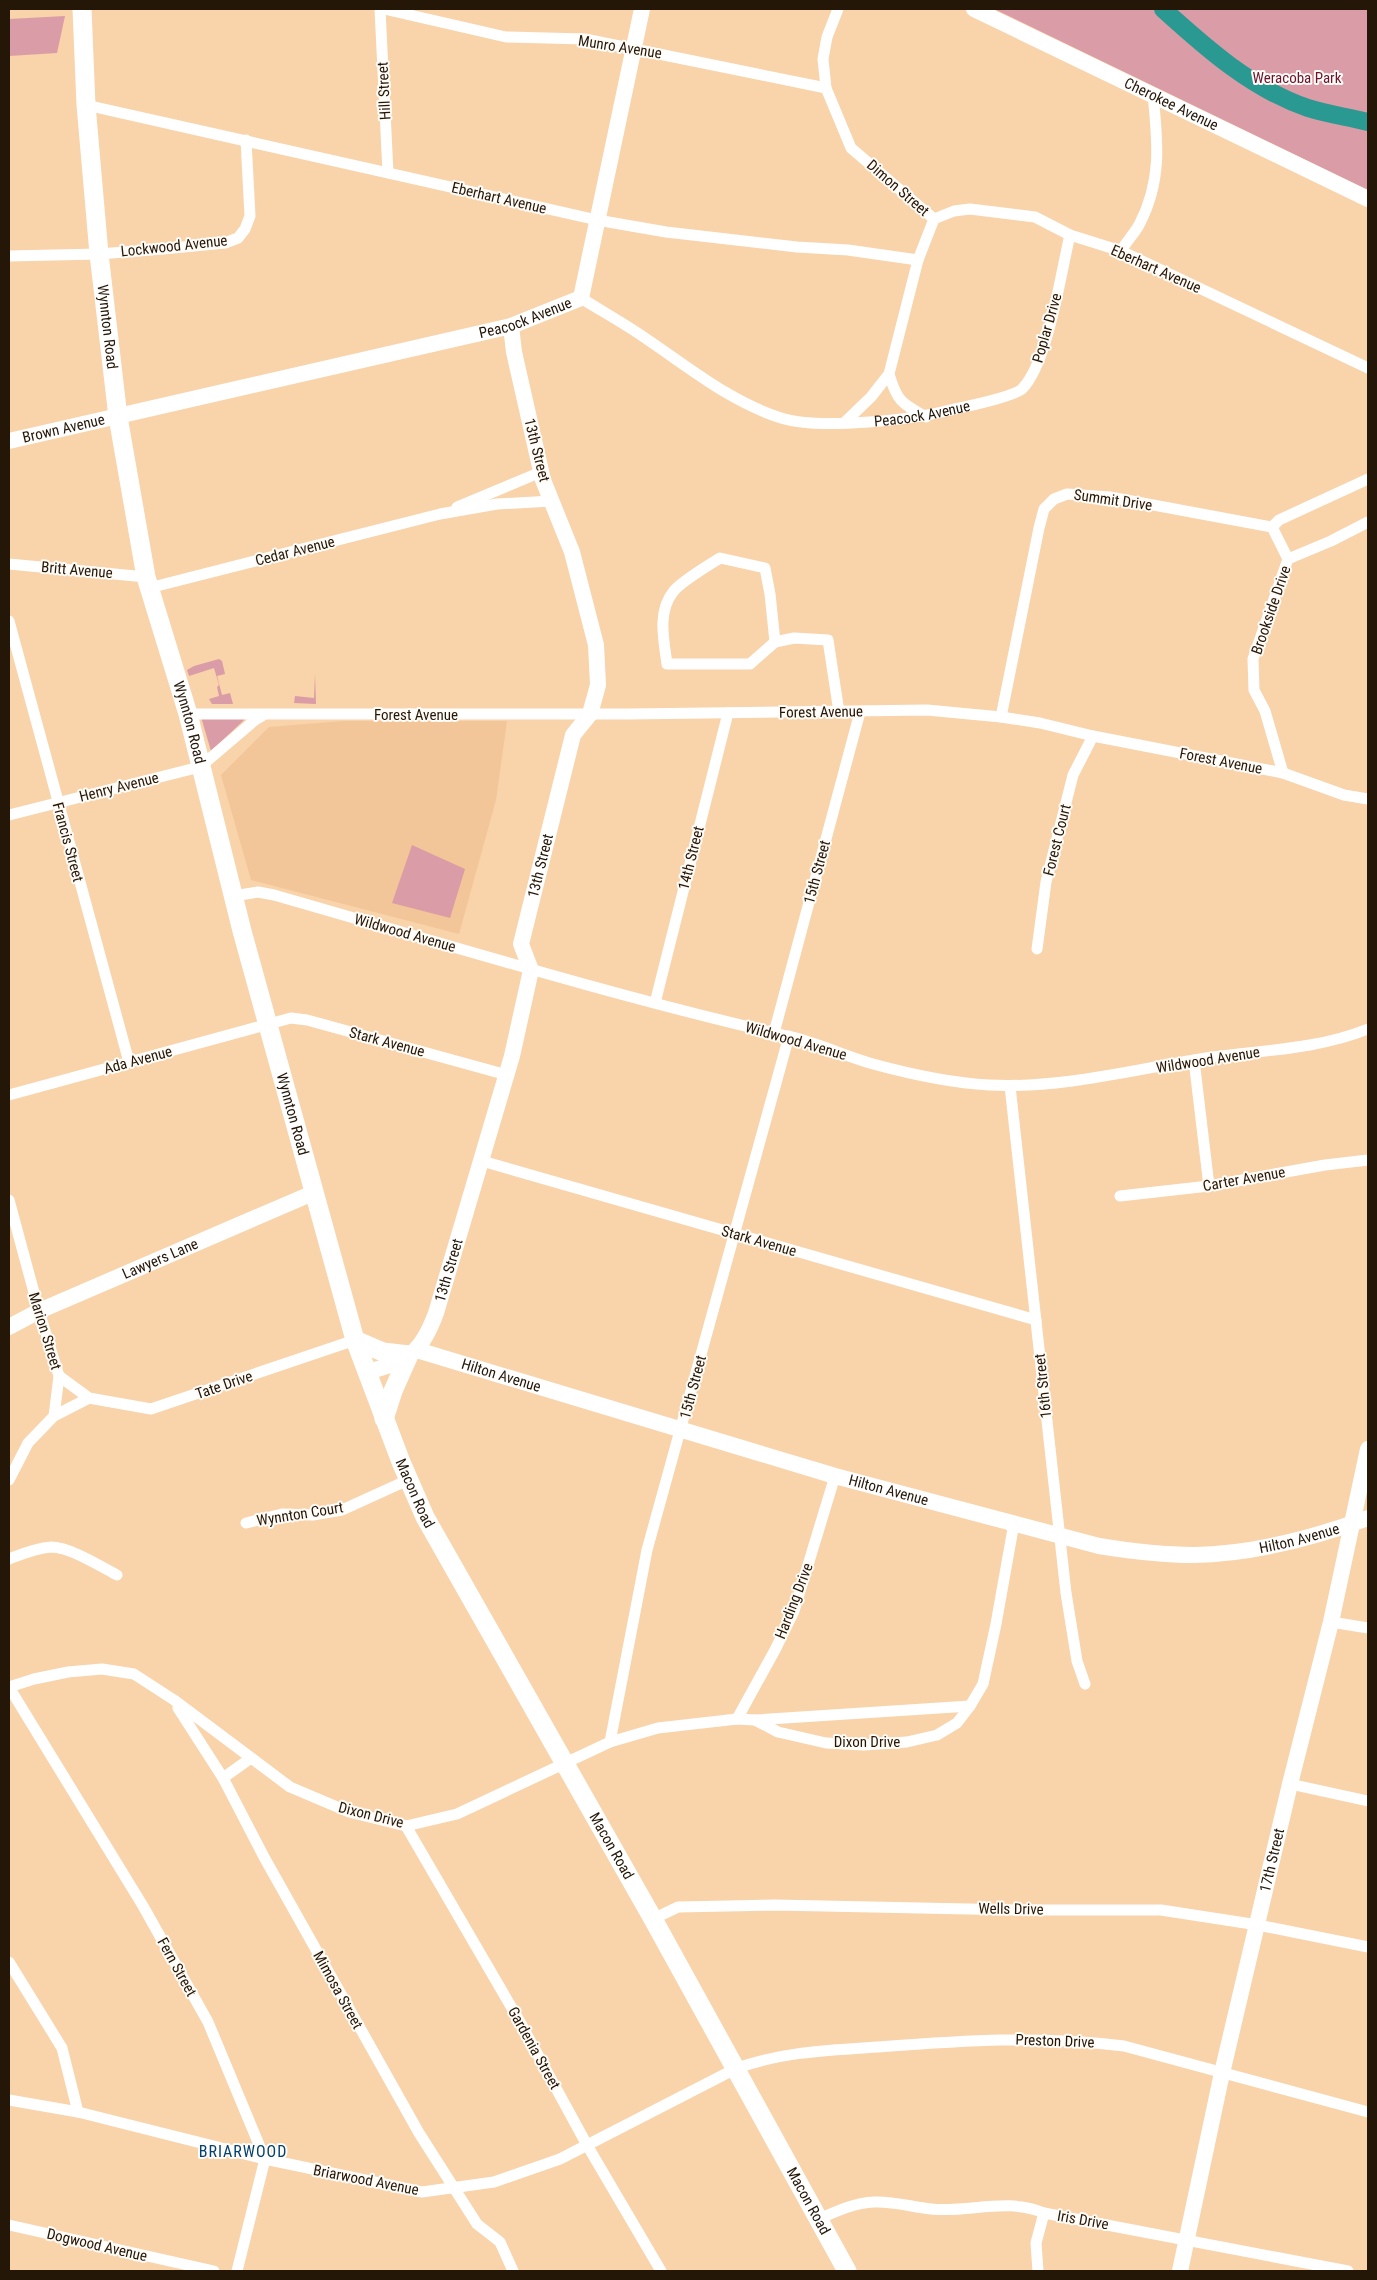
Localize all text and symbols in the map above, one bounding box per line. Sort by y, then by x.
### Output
street label: Munro Avenue [577,32,663,62]
street label: Hill Street [373,61,395,121]
park label: Weracoba Park [1253,69,1342,87]
street label: Cherokee Avenue [1121,74,1221,134]
street label: Dimon Street [863,156,933,220]
street label: Eberhart Avenue [450,178,548,218]
street label: Lockwood Avenue [120,231,228,261]
street label: Eberhart Avenue [1108,241,1204,297]
street label: Wynnton Road [94,284,121,370]
street label: Poplar Drive [1028,291,1066,365]
street label: Peacock Avenue [477,294,574,342]
street label: Peacock Avenue [873,397,972,431]
street label: Brown Avenue [21,410,106,447]
street label: 13th Street [520,416,554,484]
street label: Summit Drive [1073,486,1153,514]
street label: Cedar Avenue [253,532,337,570]
street label: Britt Avenue [40,558,114,582]
street label: Brookside Drive [1247,563,1295,657]
street label: Wynnton Road [169,679,209,766]
street label: Forest Avenue [779,702,863,722]
street label: Forest Avenue [374,706,458,724]
street label: Forest Avenue [1178,744,1264,778]
street label: Henry Avenue [77,768,161,806]
street label: Francis Street [49,800,87,884]
street label: Forest Court [1039,802,1075,878]
street label: 14th Street [674,824,708,892]
street label: 13th Street [524,832,557,900]
street label: 15th Street [800,838,834,906]
street label: Wildwood Avenue [352,910,458,956]
street label: Wildwood Avenue [743,1018,849,1064]
street label: Stark Avenue [347,1023,427,1061]
street label: Ada Avenue [102,1042,174,1078]
street label: Wildwood Avenue [1155,1043,1261,1077]
street label: Wynnton Road [273,1071,313,1157]
street label: Carter Avenue [1201,1163,1287,1195]
street label: Stark Avenue [719,1222,799,1260]
street label: Lawyers Lane [120,1235,201,1283]
street label: 13th Street [431,1236,467,1304]
street label: Marion Street [25,1290,65,1372]
street label: 15th Street [676,1353,710,1421]
street label: 16th Street [1031,1353,1055,1419]
street label: Hilton Avenue [459,1355,543,1396]
street label: Tate Drive [193,1367,255,1403]
street label: Macon Road [392,1456,438,1531]
street label: Hilton Avenue [847,1471,931,1509]
street label: Wynnton Court [255,1498,345,1530]
street label: Hilton Avenue [1258,1519,1342,1557]
street label: Harding Drive [771,1561,817,1641]
street label: Dixon Drive [834,1733,900,1751]
street label: Dixon Drive [337,1798,405,1832]
street label: Macon Road [586,1809,638,1883]
street label: 17th Street [1256,1826,1288,1894]
street label: Wells Drive [978,1899,1044,1919]
street label: Fern Street [153,1934,201,2000]
street label: Mimosa Street [309,1948,367,2032]
street label: Gardenia Street [504,2004,564,2092]
street label: Preston Drive [1015,2031,1095,2051]
district label: BRIARWOOD [199,2142,287,2161]
street label: Briarwood Avenue [312,2161,420,2199]
street label: Macon Road [783,2164,834,2238]
street label: Iris Drive [1056,2207,1110,2233]
street label: Dogwood Avenue [45,2225,149,2265]

